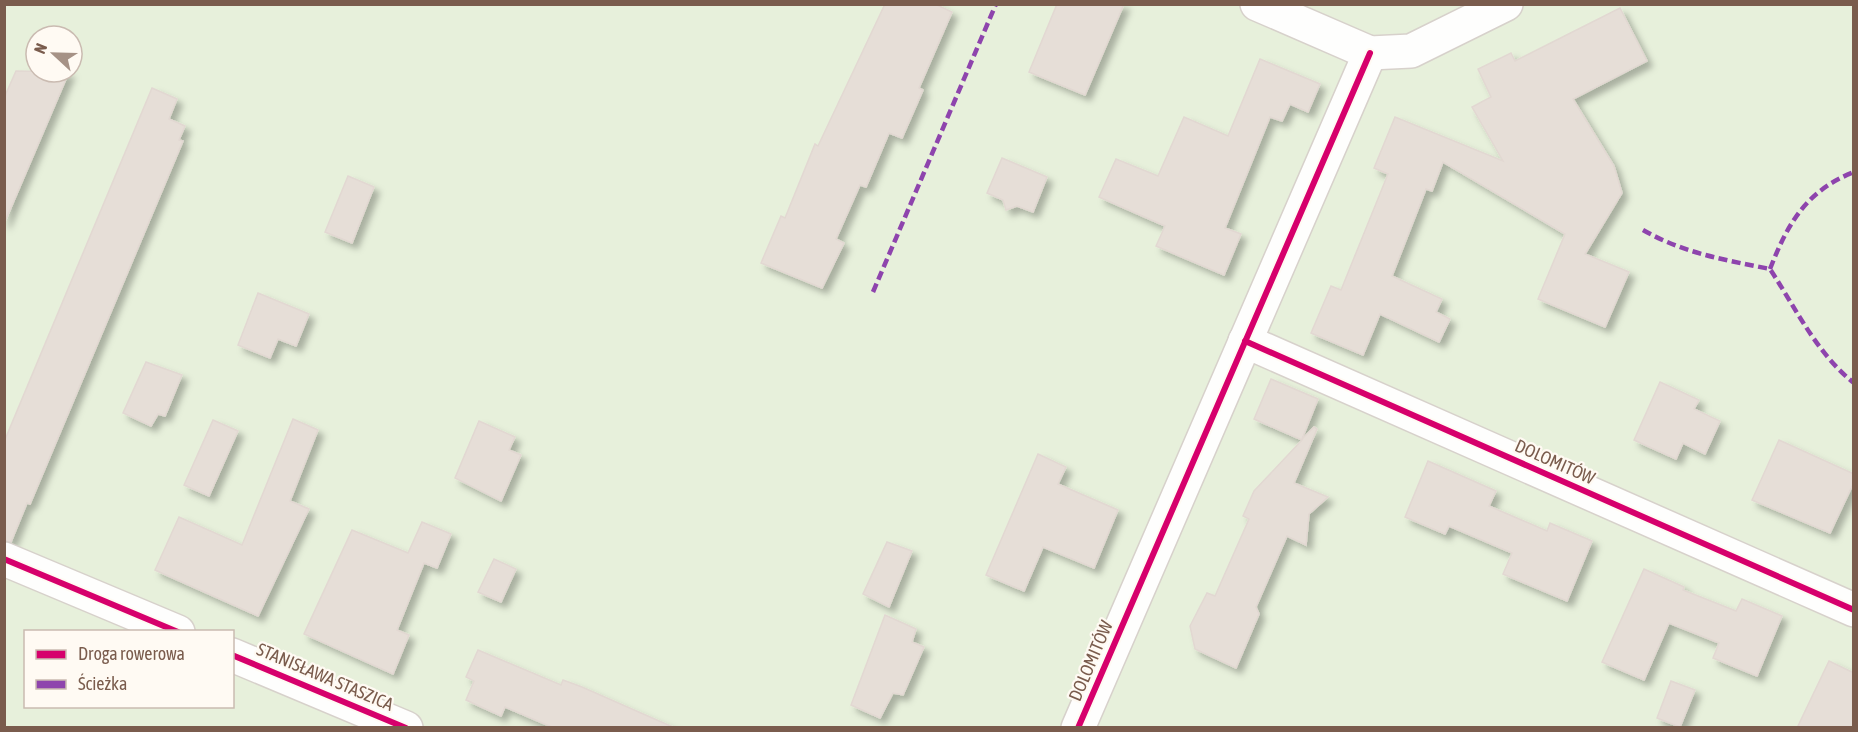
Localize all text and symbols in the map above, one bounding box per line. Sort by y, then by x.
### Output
north arrow [24,24,84,84]
text: N [30,41,50,56]
street label: DOLOMITÓW [1512,435,1598,488]
street label: DOLOMITÓW [1064,617,1117,704]
legend [24,630,234,708]
street label: STANISŁAWA STASZICA [254,638,397,715]
text: Droga rowerowa [78,643,185,664]
text: Ścieżka [78,673,127,694]

